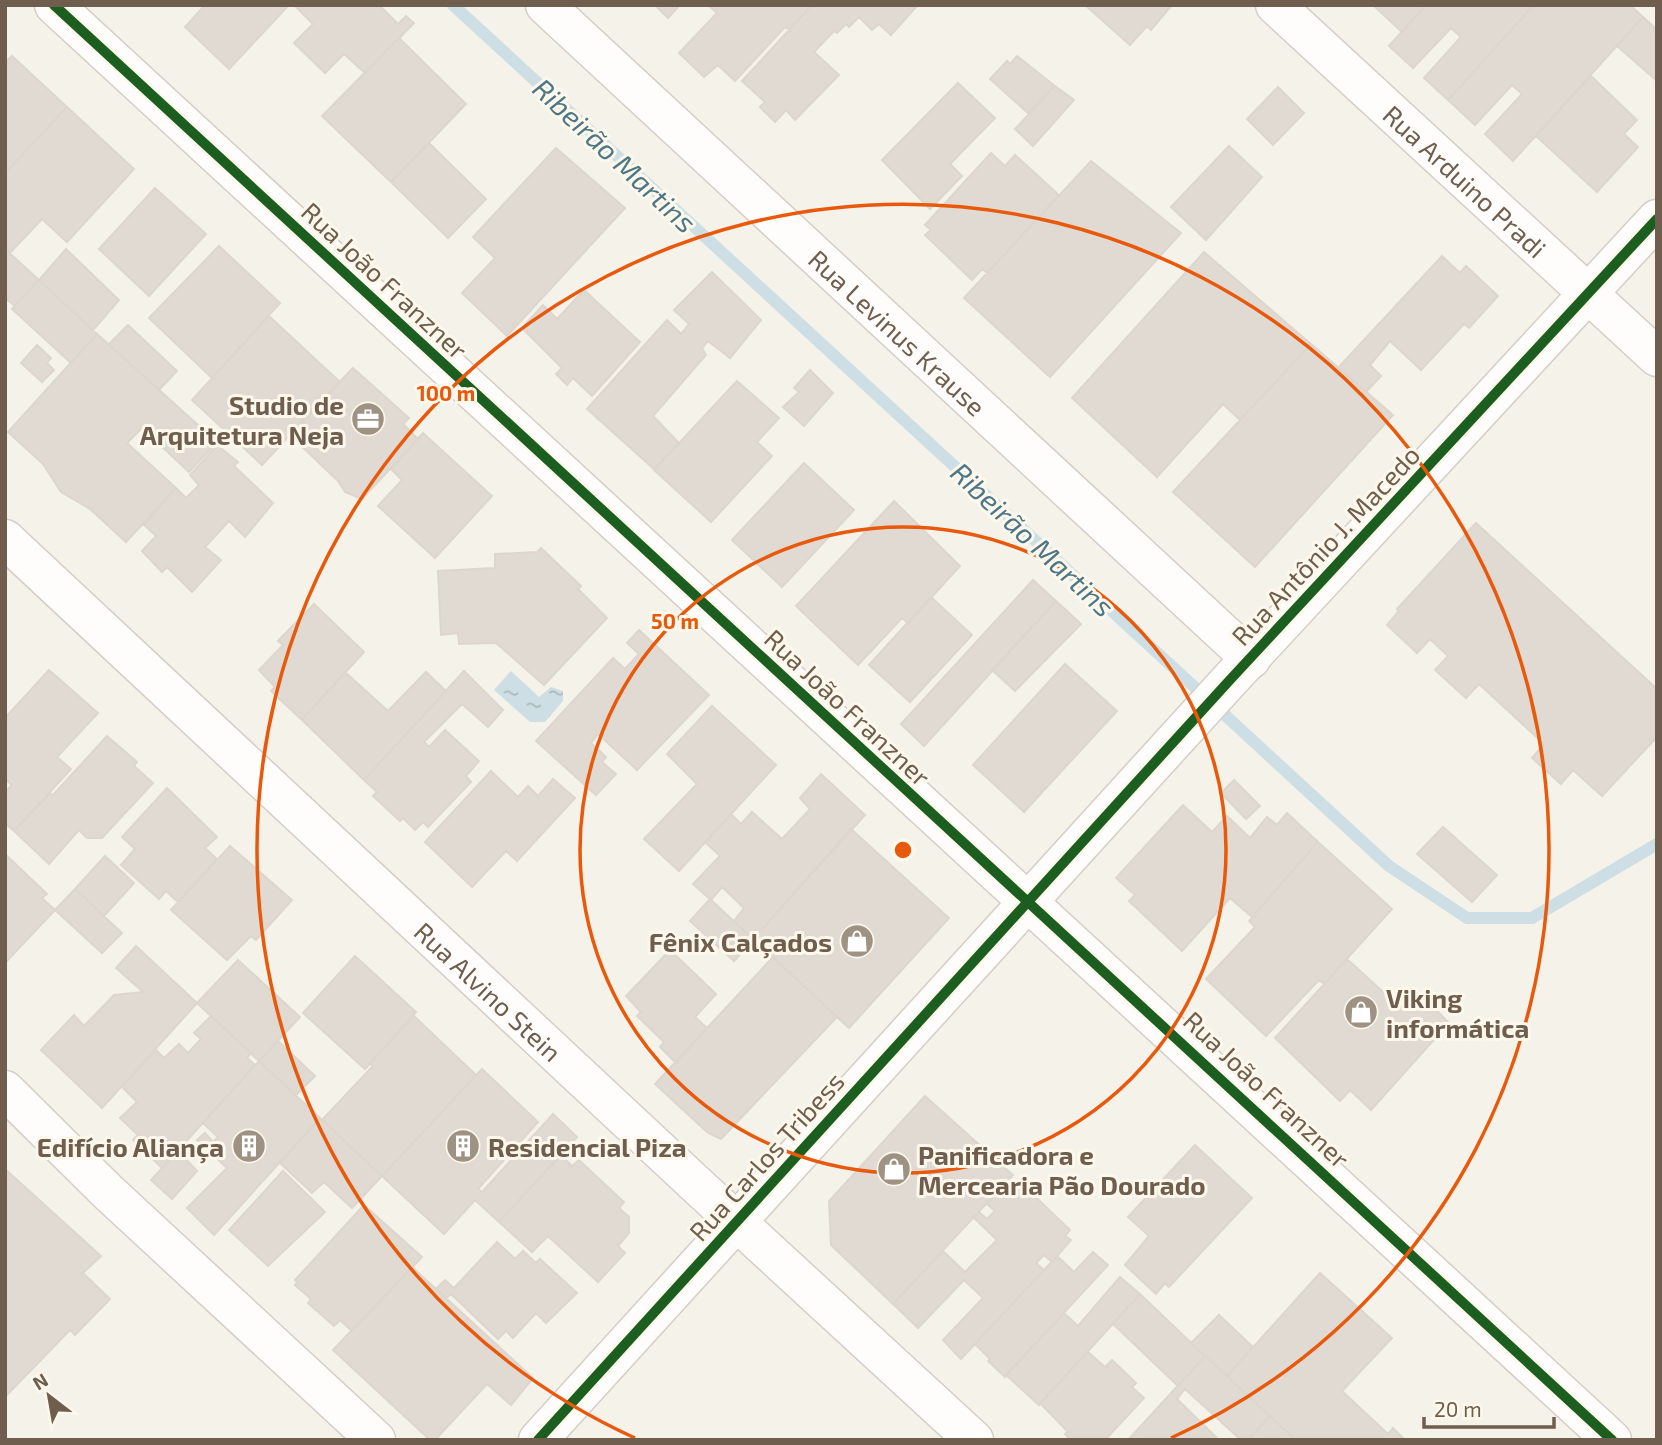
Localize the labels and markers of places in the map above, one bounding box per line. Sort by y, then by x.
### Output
place label: Studio de Arquitetura Neja [140,389,344,450]
office icon: Studio de Arquitetura Neja [349,400,387,438]
centre of rings [891,838,915,862]
shop icon: Fênix Calçados [838,922,876,960]
place label: Fênix Calçados [649,926,832,959]
place label: Viking informática [1386,982,1529,1043]
shop icon: Viking informática [1342,993,1380,1031]
building icon: Edifício Aliança [230,1127,268,1165]
building icon: Residencial Piza [444,1127,482,1165]
place label: Edifício Aliança [37,1131,224,1164]
place label: Residencial Piza [488,1131,687,1162]
place label: Panificadora e Mercearia Pão Dourado [918,1139,1206,1200]
shop icon: Panificadora e Mercearia Pão Dourado [875,1150,913,1188]

